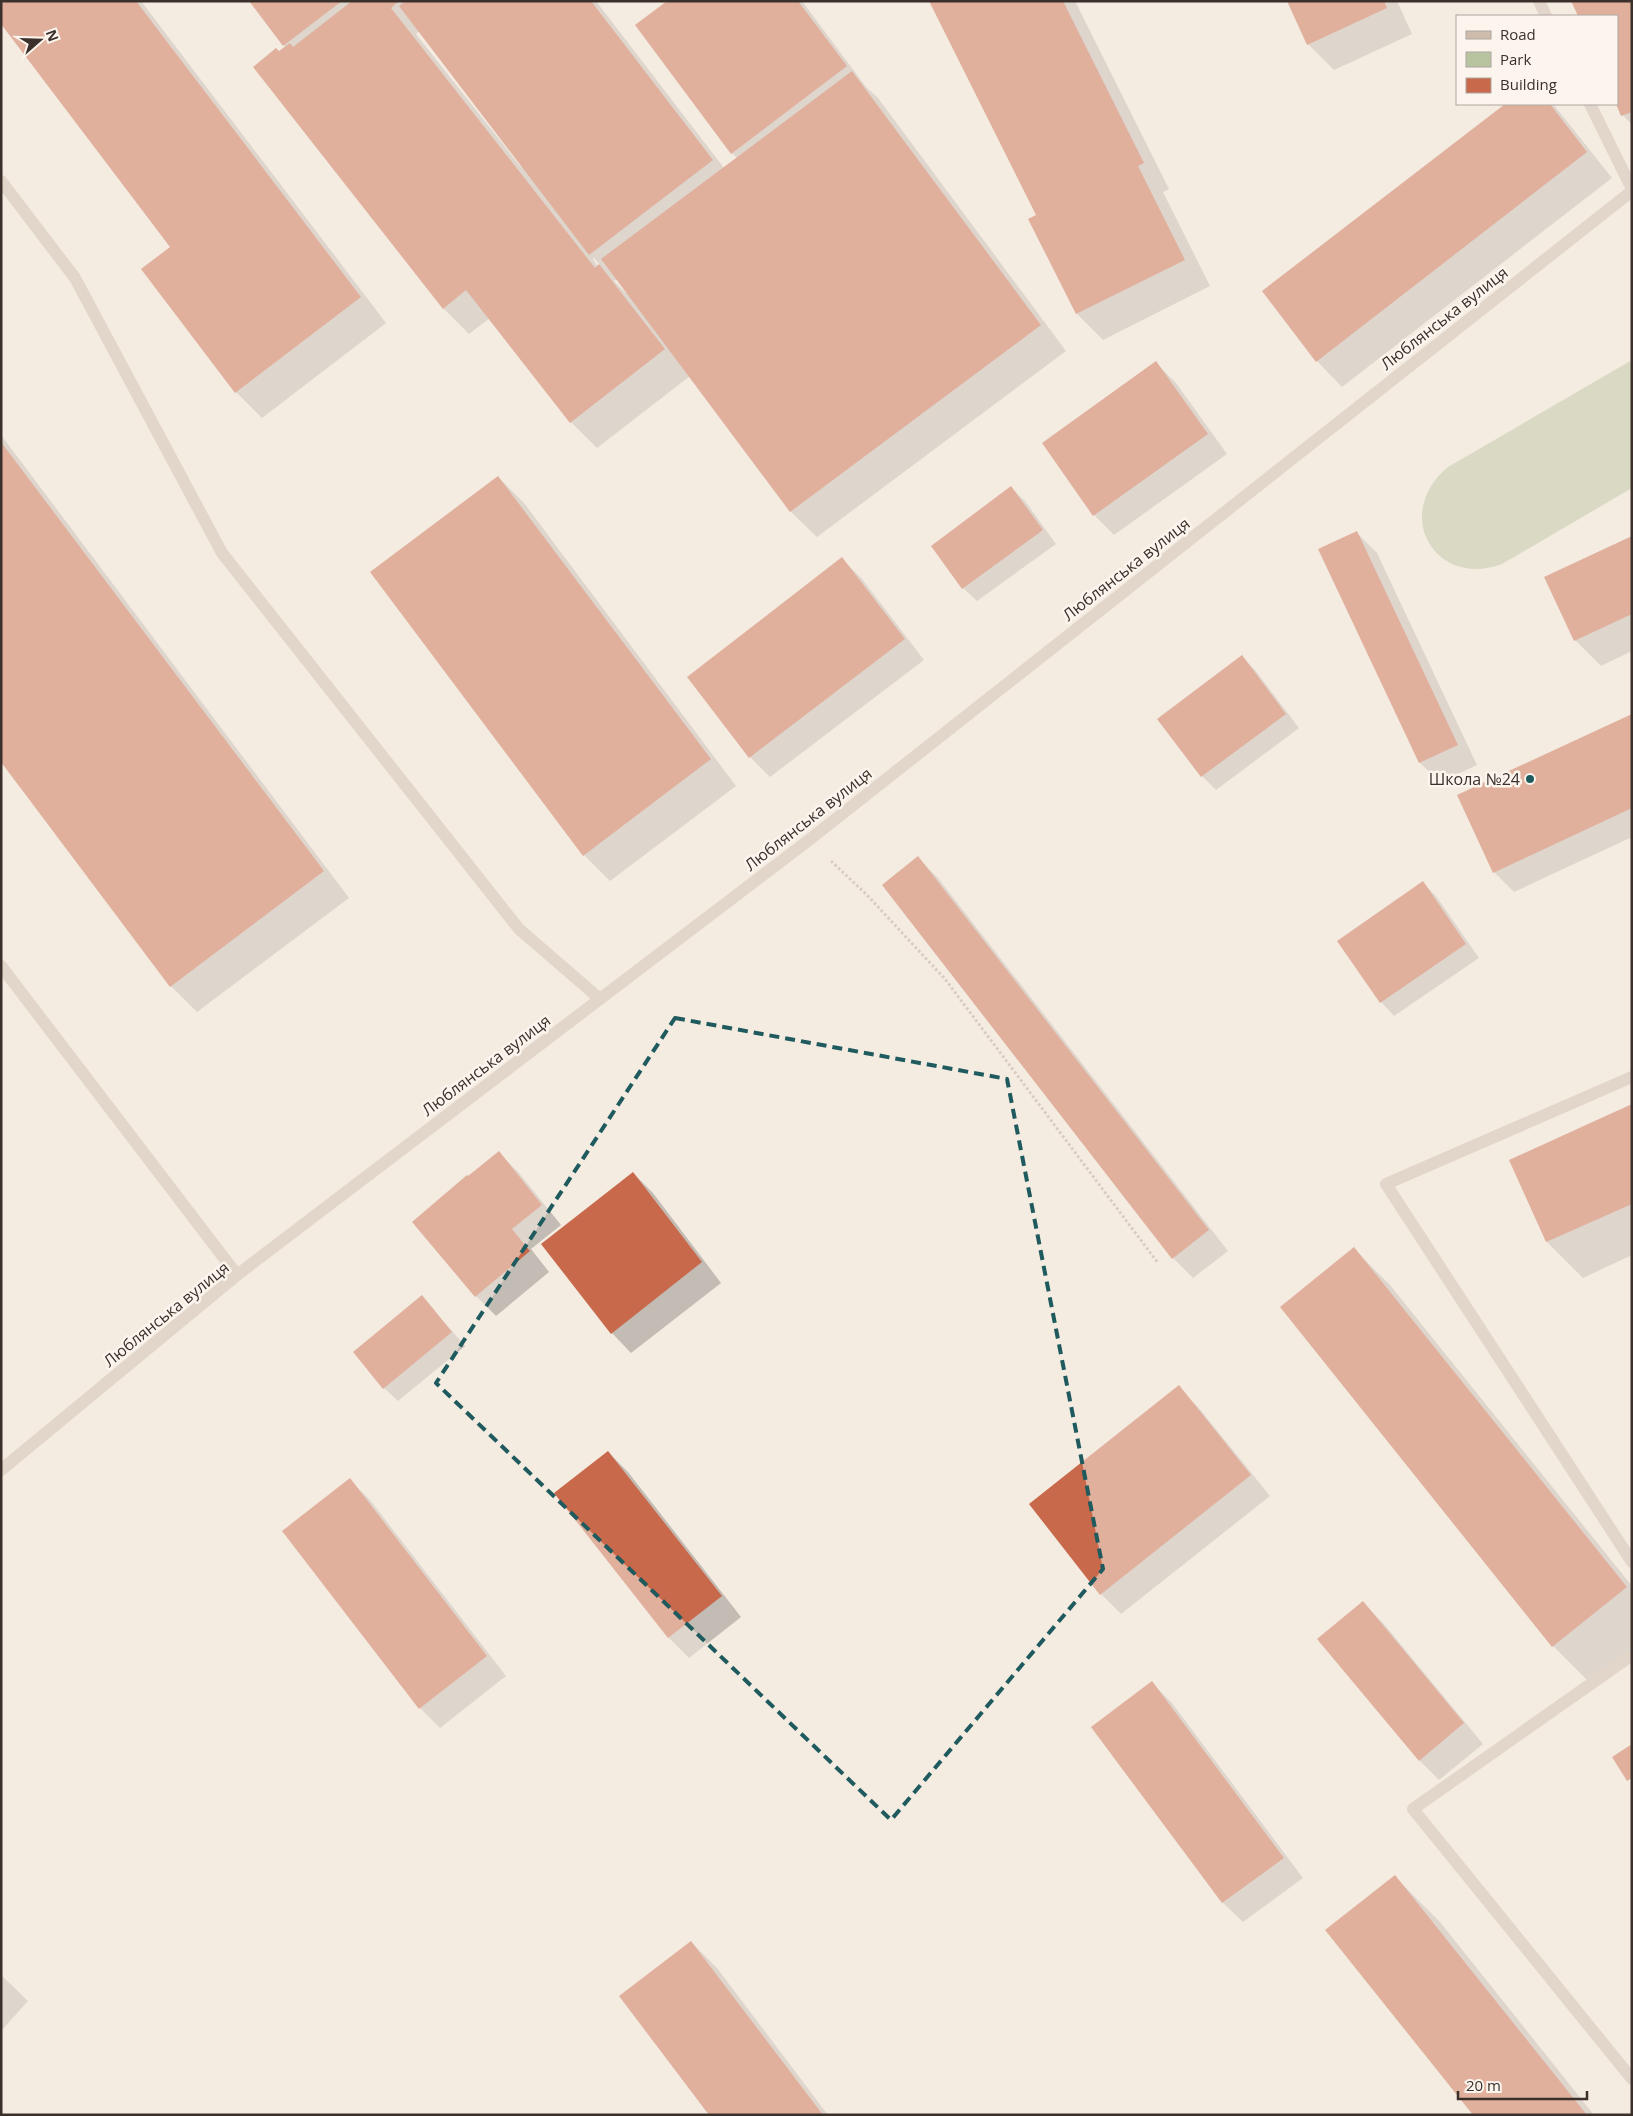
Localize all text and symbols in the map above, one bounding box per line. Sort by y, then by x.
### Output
north arrow [15,15,65,65]
legend [1456,15,1618,105]
text: Road [1500,24,1536,44]
text: N [42,27,64,44]
text: Park [1500,49,1531,69]
text: Building [1500,74,1557,94]
street label: Люблянська вулиця [1376,261,1512,375]
street label: Люблянська вулиця [1058,512,1194,626]
street label: Люблянська вулиця [740,762,876,876]
place label: Школа №24 [1429,768,1520,790]
marker: Школа №24 [1524,773,1536,785]
street label: Люблянська вулиця [417,1009,555,1121]
street label: Люблянська вулиця [98,1256,234,1372]
scale bar [1458,2068,1587,2100]
text: 20 m [1466,2075,1501,2095]

